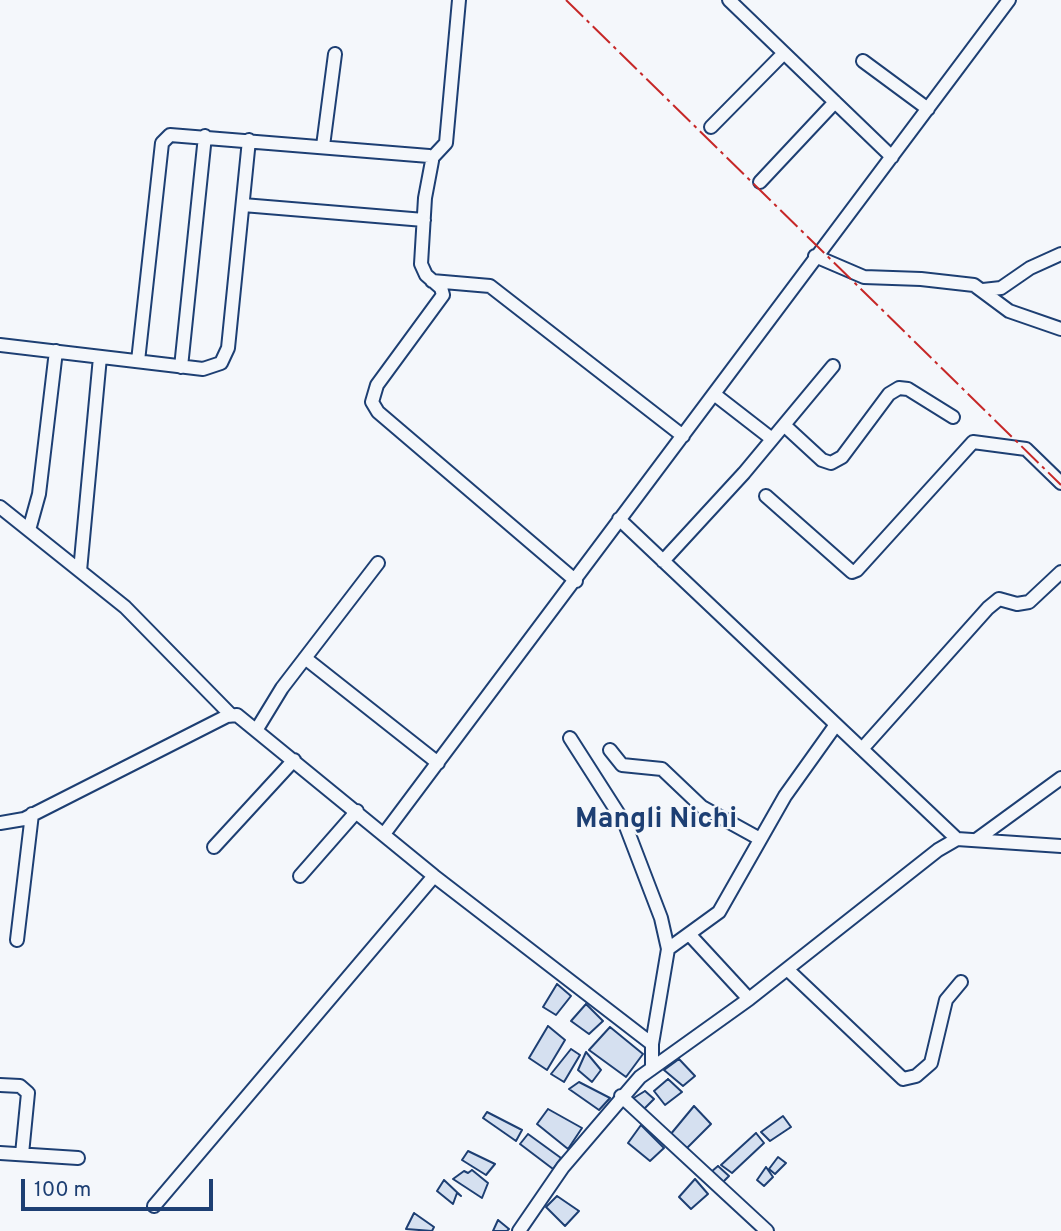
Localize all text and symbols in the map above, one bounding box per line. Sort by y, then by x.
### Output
district label: Mangli Nichi [575,804,737,838]
scale bar [24,1164,217,1208]
text: 100 m [34,1177,91,1204]

